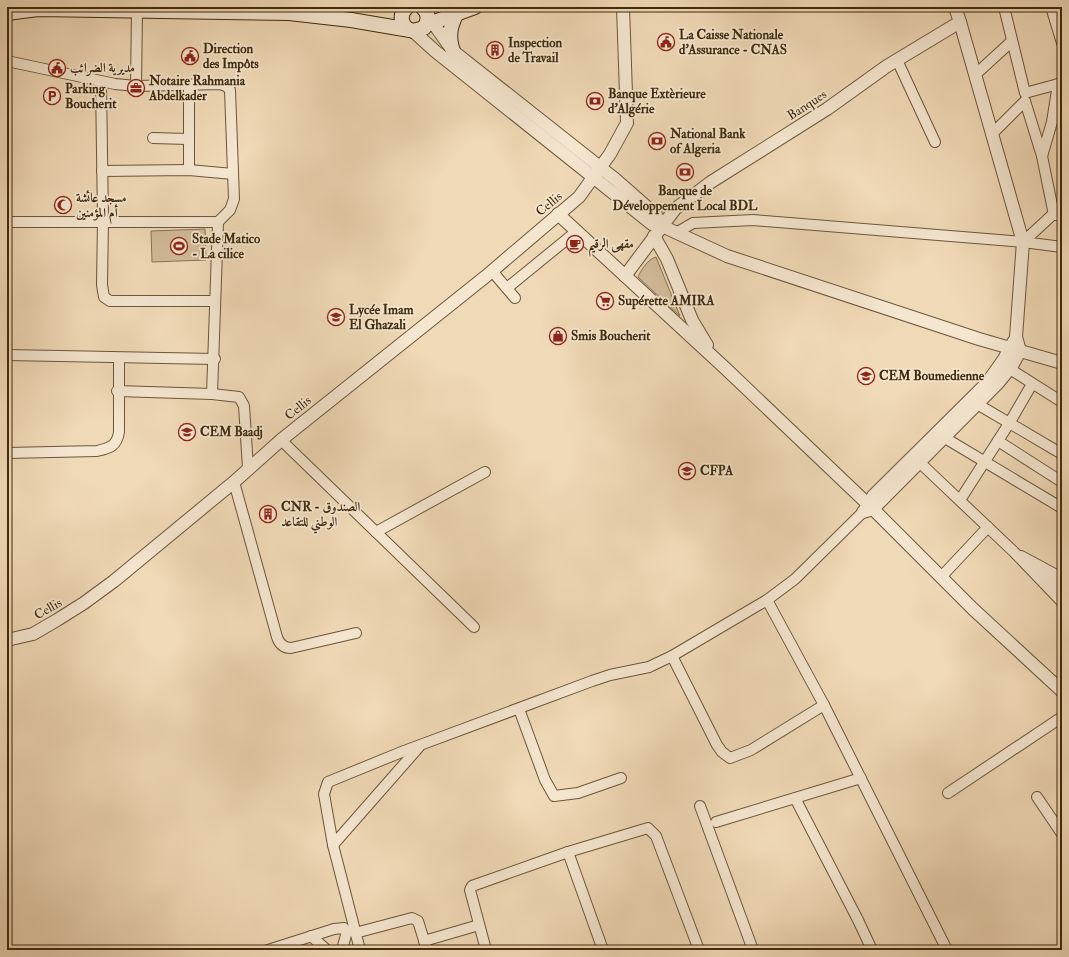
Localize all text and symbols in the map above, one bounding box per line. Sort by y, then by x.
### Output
place label: La Caisse Nationale d'Assurance - CNAS [679,27,787,58]
public building icon: La Caisse Nationale d'Assurance - CNAS [656,32,676,52]
place label: Inspection de Travail [508,35,563,66]
building icon: Inspection de Travail [485,40,505,60]
place label: Direction des Impôts [203,41,259,73]
public building icon: Direction des Impôts [180,46,200,66]
public building icon: مديرية الضرائب [47,58,67,78]
place label: مديرية الضرائب [70,60,135,77]
place label: Notaire Rahmania Abdelkader [148,73,246,104]
office icon: Notaire Rahmania Abdelkader [126,78,146,98]
place label: Parking Boucherit [65,81,117,112]
parking icon: Parking Boucherit [42,86,62,106]
place label: Banque Extèrieure d'Algérie [608,86,706,118]
street label: Banques [784,86,830,124]
bank icon: Banque Extèrieure d'Algérie [585,91,605,111]
place label: National Bank of Algeria [669,126,746,158]
bank icon: National Bank of Algeria [647,131,667,151]
bank icon: Banque de Développement Local BDL [675,162,695,182]
place label: Banque de Développement Local BDL [613,183,758,215]
street label: Cellis [533,188,566,220]
place label: مسجد عائشة أم المؤمنين [76,190,126,224]
mosque icon: مسجد عائشة أم المؤمنين [53,195,73,215]
place label: Stade Matico - La cilice [192,231,261,262]
cafe icon: مقهى الرقيم [565,234,585,254]
sports icon: Stade Matico - La cilice [169,236,189,256]
place label: مقهى الرقيم [588,236,634,257]
supermarket icon: Supérette AMIRA [595,291,615,311]
place label: Supérette AMIRA [618,293,715,310]
place label: Lycée Imam El Ghazali [349,302,415,333]
school or university icon: Lycée Imam El Ghazali [326,307,346,327]
shop icon: Smis Boucherit [548,326,568,346]
place label: Smis Boucherit [571,328,651,344]
school or university icon: CEM Boumedienne [856,366,876,386]
place label: CEM Boumedienne [879,368,985,384]
street label: Cellis [281,392,315,424]
school or university icon: CEM Baadj [177,422,197,442]
place label: CEM Baadj [200,424,263,440]
school or university icon: CFPA [677,461,697,481]
place label: CFPA [700,463,734,479]
place label: CNR - الصندوق الوطني للتقاعد [281,499,361,534]
building icon: CNR - الصندوق الوطني للتقاعد [258,504,278,524]
street label: Cellis [31,594,65,623]

